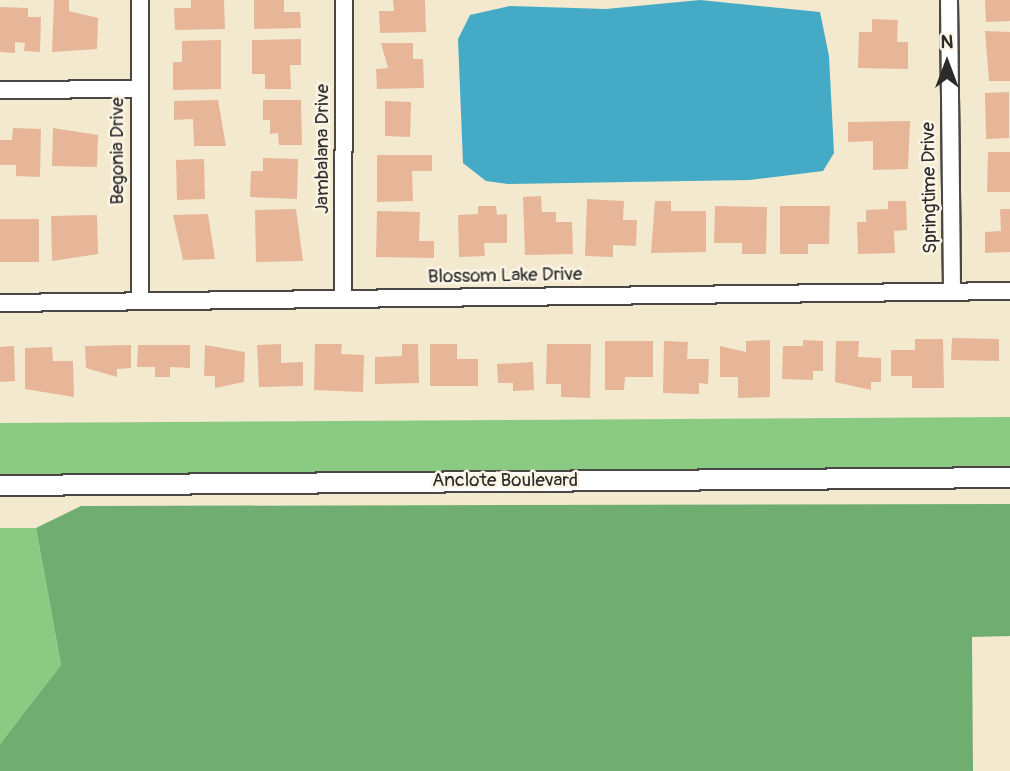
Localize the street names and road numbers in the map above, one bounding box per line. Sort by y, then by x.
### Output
street label: Jambalana Drive [312,84,334,214]
street label: Begonia Drive [107,97,129,205]
street label: Springtime Drive [917,122,943,254]
street label: Blossom Lake Drive [428,263,582,289]
street label: Anclote Boulevard [432,470,578,492]

